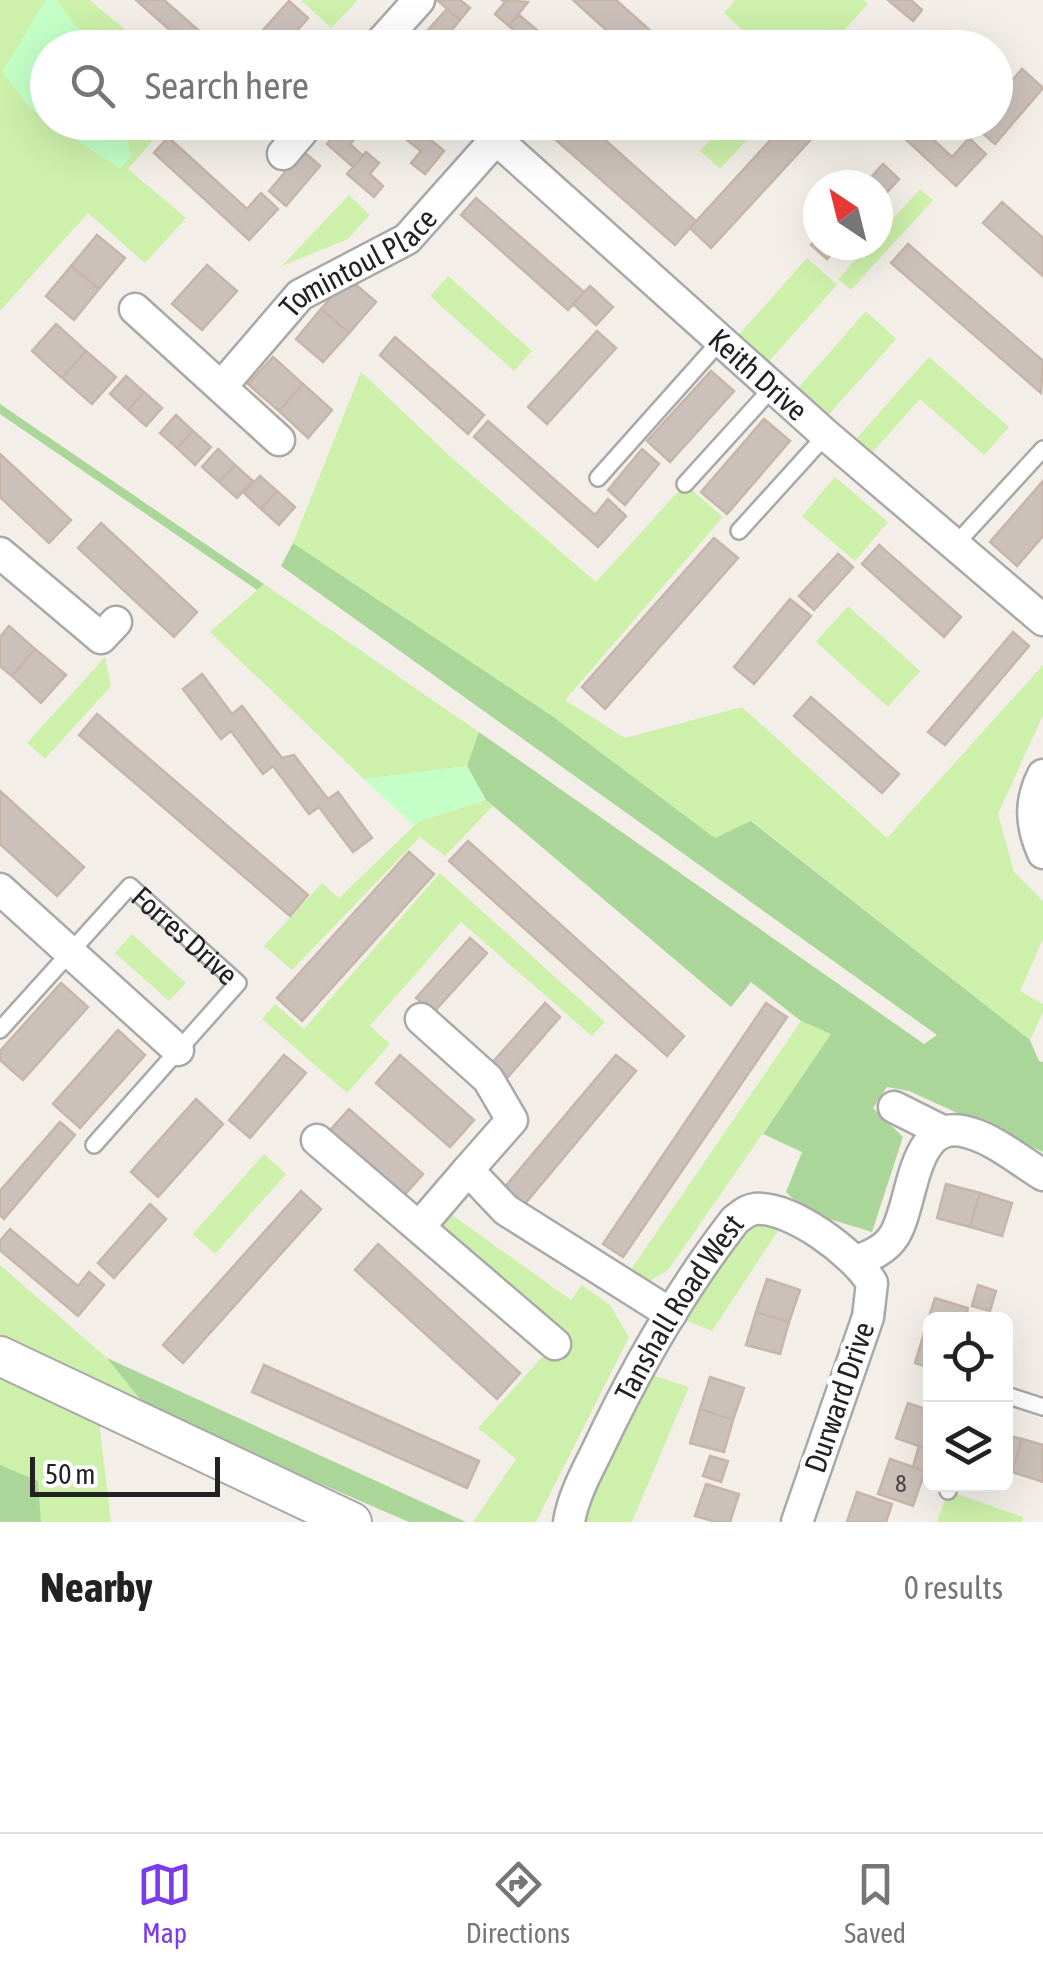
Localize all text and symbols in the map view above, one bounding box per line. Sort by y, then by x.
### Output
search box [30,30,1013,140]
icon: search [65,58,120,113]
text: Search here [145,64,309,107]
north arrow [803,170,893,260]
street label: Tomintoul Place [272,201,443,323]
street label: Keith Drive [702,322,815,427]
street label: Forres Drive [125,879,245,992]
street label: Tanshall Road West [608,1207,750,1406]
map controls [923,1312,1013,1492]
button: locate [923,1312,1013,1402]
street label: Durward Drive [797,1317,881,1477]
button: layers [923,1402,1013,1492]
scale bar [30,1452,220,1496]
text: 50 m [45,1458,95,1490]
house number: 8 [895,1469,907,1497]
text: Nearby [40,1563,153,1611]
text: 0 results [904,1569,1003,1606]
tab: Map [137,1857,192,1949]
tab: Directions [466,1857,570,1949]
tab: Saved [844,1857,906,1949]

